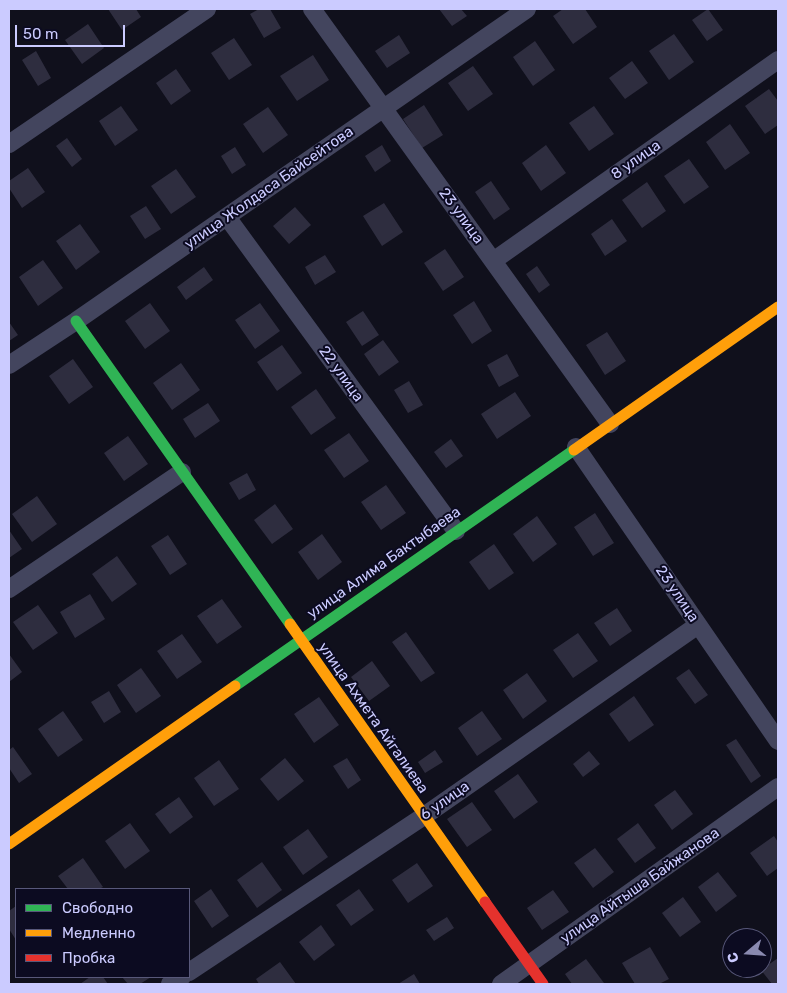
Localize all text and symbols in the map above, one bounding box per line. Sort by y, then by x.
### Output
scale bar [18,15,128,47]
text: 50 m [23,25,58,43]
street label: улица Жолдаса Байсейтова [181,123,357,253]
street label: 8 улица [608,136,664,184]
street label: 23 улица [435,185,487,247]
street label: 22 улица [315,343,367,405]
street label: улица Алима Бактыбаева [304,503,464,623]
street label: 23 улица [651,562,703,626]
street label: улица Ахмета Айгалиева [314,639,432,797]
street label: 6 улица [417,778,473,824]
street label: улица Айтыша Байжанова [557,824,723,948]
legend [15,888,190,978]
text: Свободно [62,899,133,917]
text: Медленно [62,924,135,942]
north arrow [722,928,772,978]
text: Пробка [62,949,115,967]
text: С [724,950,743,965]

